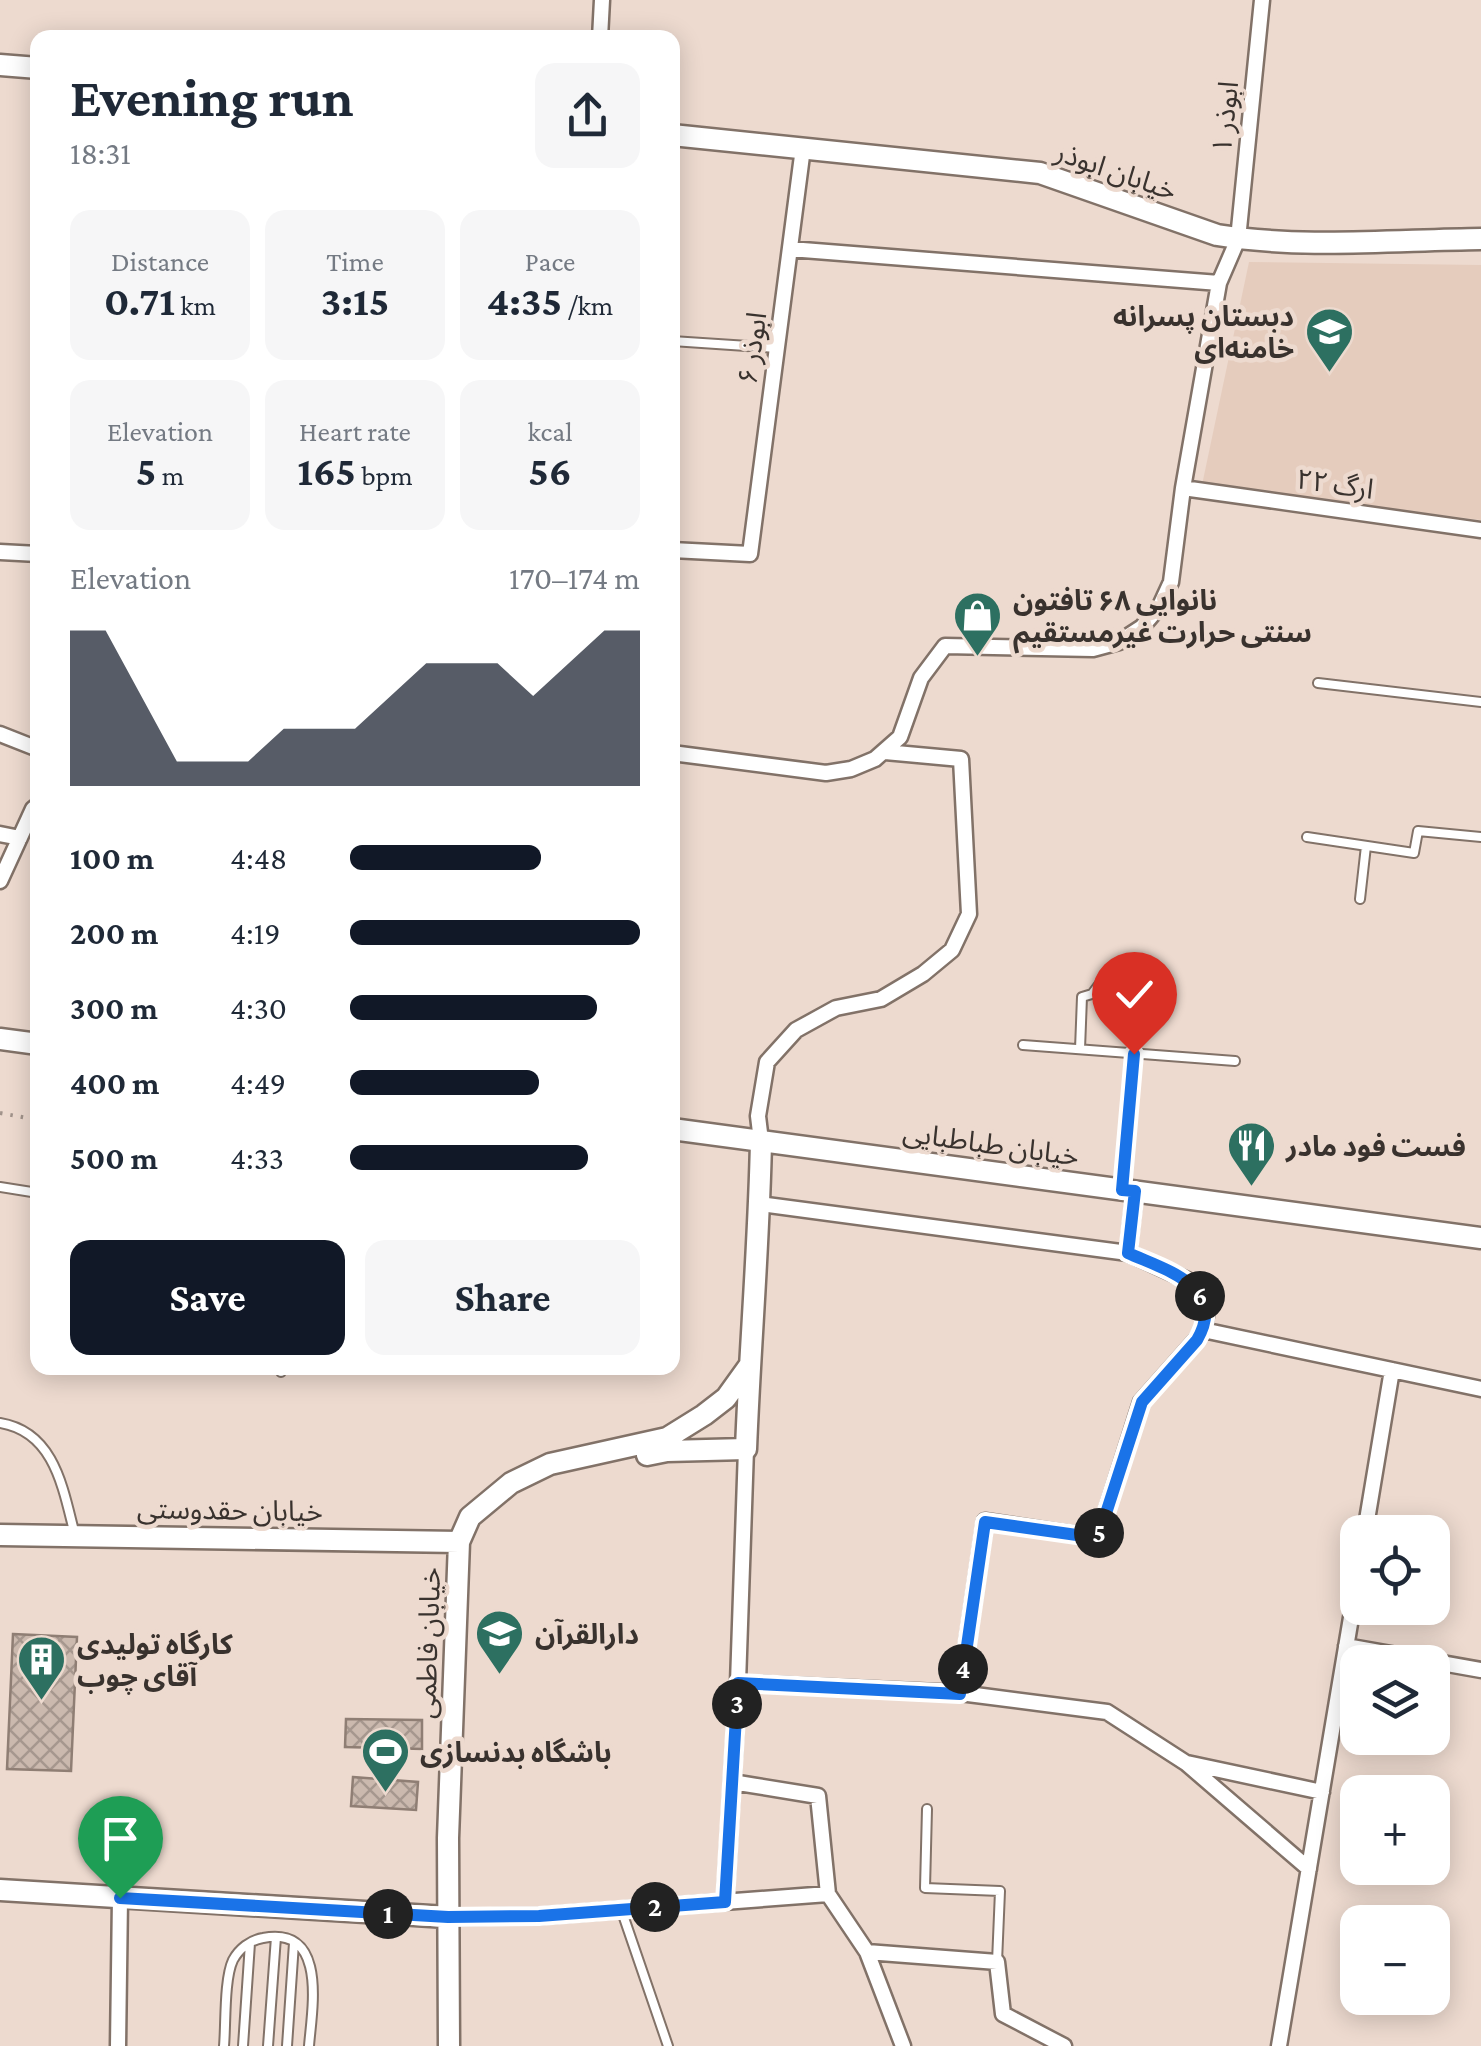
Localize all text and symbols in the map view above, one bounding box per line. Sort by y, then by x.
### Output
button: share [535,63,640,168]
text: Evening run [70,67,354,128]
street label: ابوذر ۱ [1206,79,1245,155]
text: 18:31 [70,135,131,171]
street label: خیابان ابوذر [1050,135,1181,207]
text: Distance [111,246,209,277]
text: Time [326,246,384,277]
text: Pace [525,246,575,277]
text: 0.71 [104,277,175,324]
text: 3:15 [321,277,389,324]
text: 4:35 [487,277,562,324]
text: km [175,290,216,321]
text: /km [562,290,613,321]
place label: دبستان پسرانه خامنه‌ای [1113,301,1294,364]
school or university icon: دبستان پسرانه خامنه‌ای [1303,306,1355,374]
street label: ابوذر ۶ [732,310,773,386]
text: Elevation [107,416,213,447]
text: Heart rate [299,416,411,447]
text: kcal [527,416,573,447]
text: 5 [136,447,156,494]
text: 165 [297,447,356,494]
text: 56 [528,447,572,494]
text: m [156,460,184,491]
text: bpm [356,460,413,491]
street label: ارگ ۲۲ [1294,463,1376,506]
text: Elevation [70,560,191,596]
text: 170–174 m [509,560,640,596]
place label: نانوایی ۶۸ تافتون سنتی حرارت غیرمستقیم [1013,585,1312,654]
shop icon: نانوایی ۶۸ تافتون سنتی حرارت غیرمستقیم [952,590,1004,658]
text: 100 m [70,840,154,876]
text: 4:48 [230,840,287,876]
text: 200 m [70,915,158,951]
text: 4:19 [230,915,281,951]
pin [1092,952,1177,1055]
icon: check [1107,967,1162,1022]
text: 300 m [70,990,158,1026]
text: 4:30 [230,990,287,1026]
text: 400 m [70,1065,159,1101]
text: 4:49 [230,1065,286,1101]
street label: خیابان طباطبایی [901,1116,1081,1173]
restaurant icon: فست فود مادر [1225,1120,1277,1188]
place label: فست فود مادر [1285,1131,1466,1163]
text: 500 m [70,1140,158,1176]
text: 4:33 [230,1140,284,1176]
button: Save [70,1240,345,1355]
button: Share [365,1240,640,1355]
pin: 6 [1175,1271,1225,1321]
text: 6 [1192,1280,1208,1311]
street label: خیابان حقدوستی [137,1493,323,1528]
pin: 5 [1074,1508,1124,1558]
map controls [1340,1515,1450,2015]
button: locate [1340,1515,1450,1625]
text: 5 [1092,1517,1106,1548]
street label: خیابان فاطمی [410,1567,447,1719]
school or university icon: دارالقرآن [474,1608,526,1676]
place label: دارالقرآن [535,1618,639,1651]
place label: کارگاه تولیدی آقای چوب [77,1629,233,1694]
building icon: کارگاه تولیدی آقای چوب [16,1634,68,1702]
pin: 4 [938,1644,988,1694]
button: layers [1340,1645,1450,1755]
text: 4 [955,1653,971,1684]
pin: 3 [712,1679,762,1729]
text: 3 [730,1688,744,1719]
sports icon: باشگاه بدنسازی [359,1726,411,1794]
place label: باشگاه بدنسازی [420,1737,612,1769]
button: + [1340,1775,1450,1885]
pin [78,1796,163,1899]
icon: arrive [93,1811,148,1866]
pin: 2 [630,1882,680,1932]
pin: 1 [363,1889,413,1939]
text: 2 [648,1891,662,1922]
text: 1 [383,1898,393,1929]
button: − [1340,1905,1450,2015]

